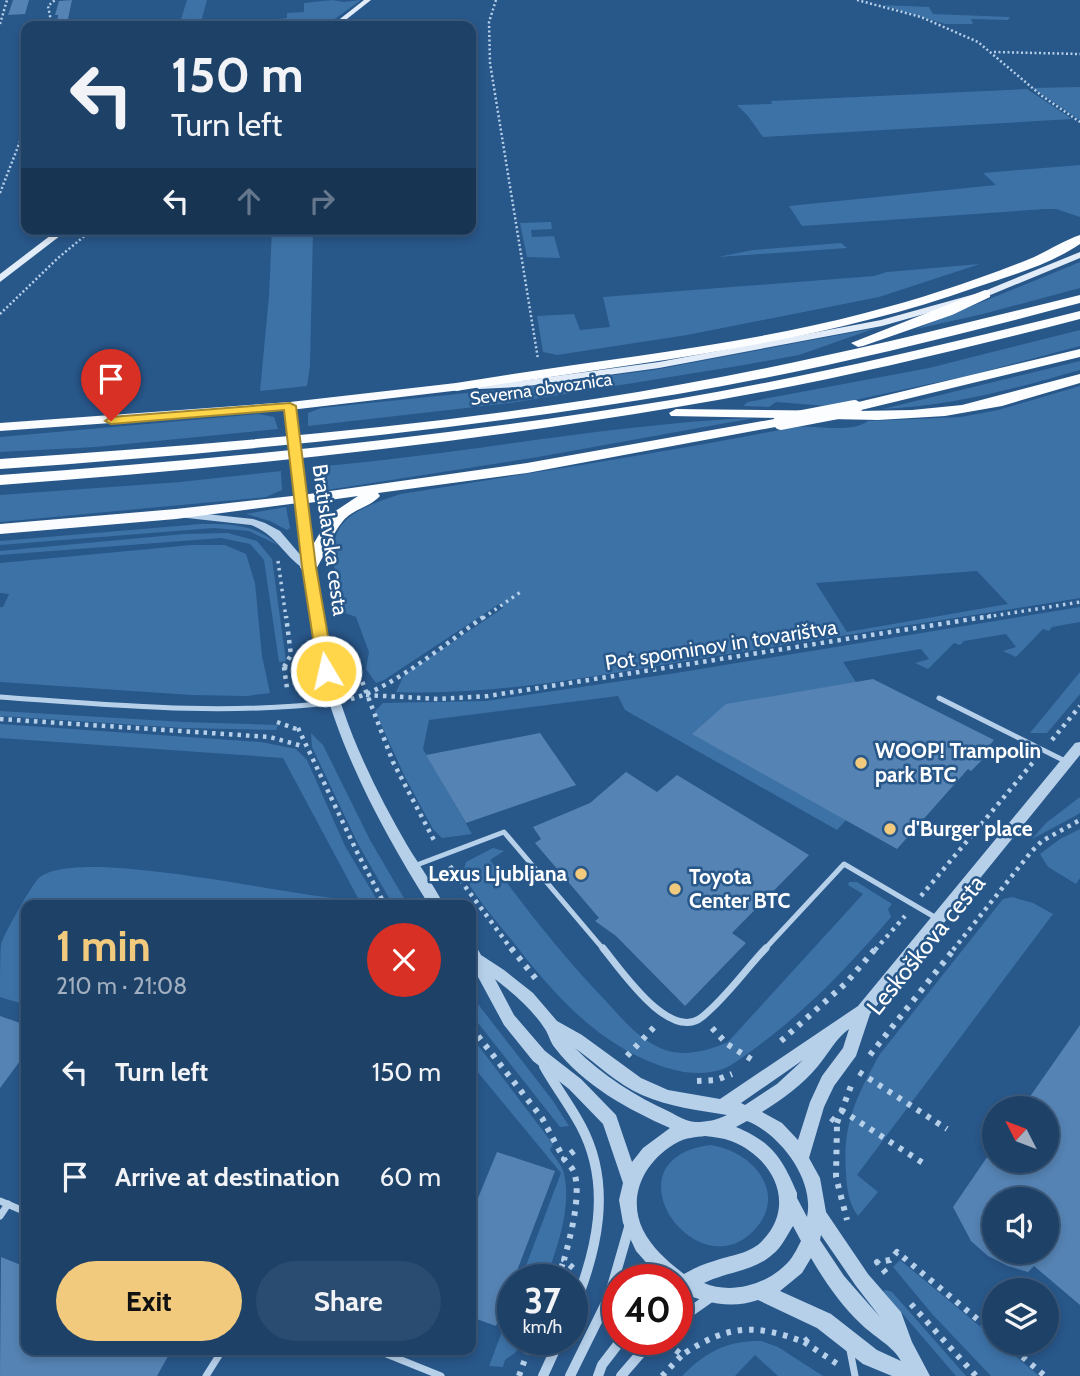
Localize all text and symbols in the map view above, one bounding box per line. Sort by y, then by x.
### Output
text: 150 m [171,45,304,104]
icon: left [56,49,147,140]
text: Turn left [171,105,282,144]
icon: left [157,182,195,220]
icon: ahead [230,182,268,220]
icon: right [303,182,341,220]
pin [81,349,141,421]
icon: arrive [92,360,130,398]
street label: Severna obvoznica [469,368,614,410]
street label: Bratislavska cesta [307,463,353,617]
street label: Pot spominov in tovarištva [603,614,839,675]
position arrow [289,634,363,708]
place label: WOOP! Trampolin park BTC [875,738,1041,787]
marker: WOOP! Trampolin park BTC [853,755,869,771]
place label: d'Burger place [904,816,1033,841]
marker: d'Burger place [882,821,898,837]
place label: Lexus Ljubljana [428,861,568,886]
place label: Toyota Center BTC [689,864,791,913]
marker: Lexus Ljubljana [573,866,589,882]
street label: Leskoškova cesta [860,868,991,1021]
marker: Toyota Center BTC [667,881,683,897]
text: 1 min [56,920,151,972]
button: close [367,923,441,997]
text: 210 m · 21:08 [56,972,187,1000]
icon: left [56,1053,94,1091]
text: Turn left [115,1056,208,1088]
text: 150 m [372,1056,441,1088]
north arrow [982,1096,1059,1172]
map controls [982,1096,1059,1355]
icon: arrive [56,1158,94,1196]
text: Arrive at destination [115,1161,340,1193]
text: 60 m [379,1161,441,1193]
button: sound [982,1187,1059,1264]
button: Exit [56,1261,242,1341]
button: Share [256,1261,441,1341]
speed limit sign: 40 [602,1264,693,1355]
button: layers [982,1278,1059,1355]
text: 37 [524,1279,561,1322]
text: km/h [523,1316,562,1338]

